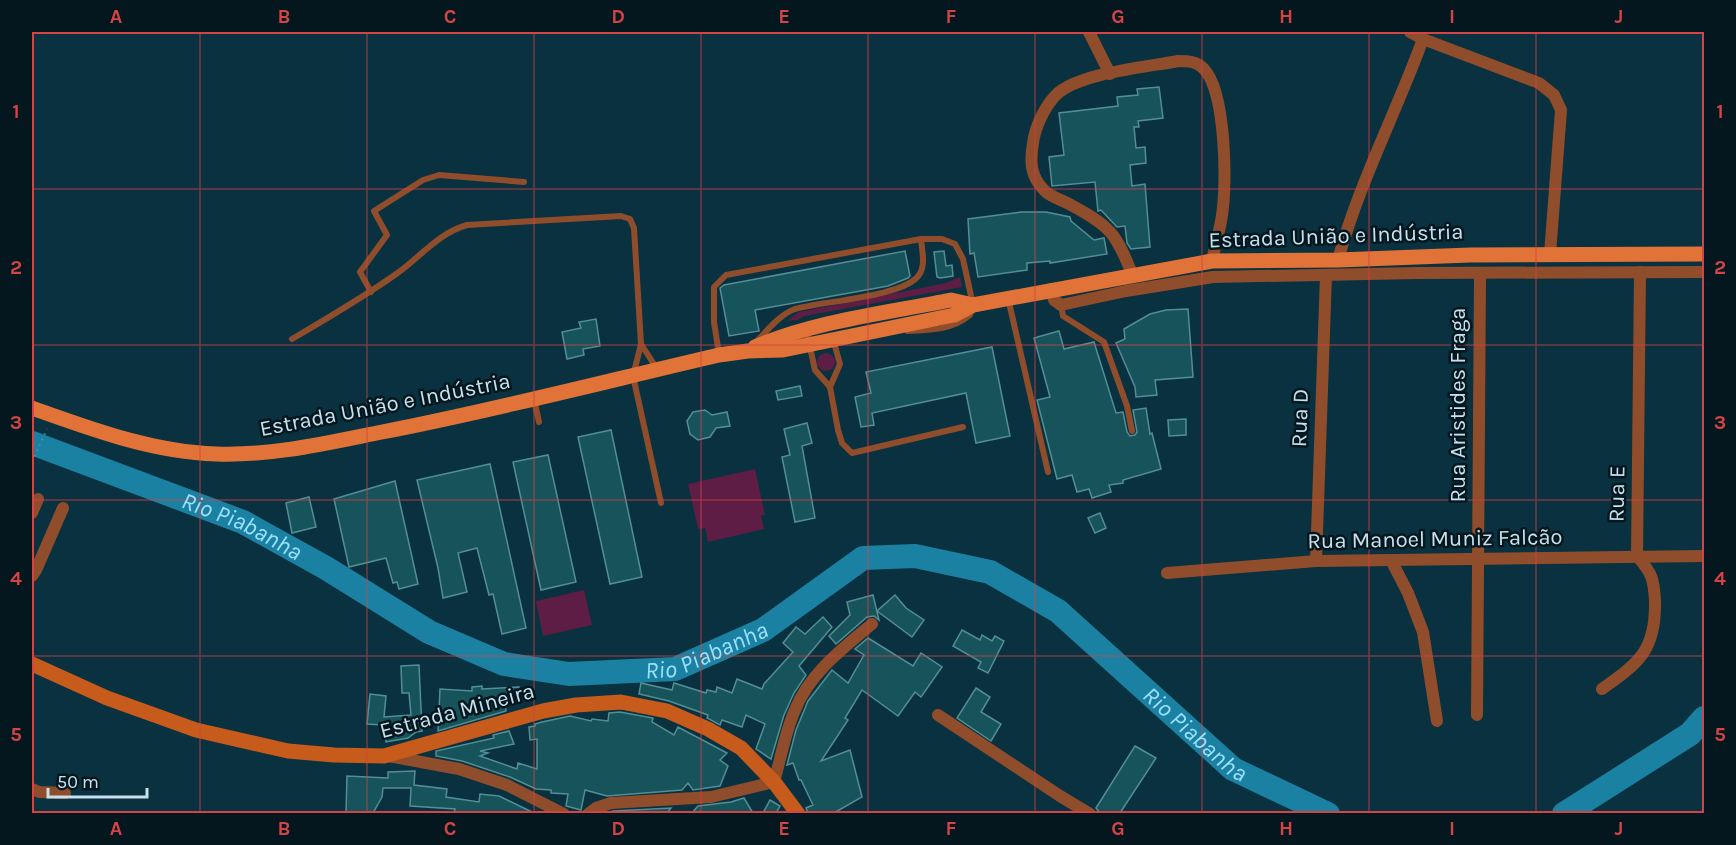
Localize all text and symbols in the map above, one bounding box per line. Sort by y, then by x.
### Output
text: A [110,5,123,28]
text: B [278,5,290,28]
text: C [444,5,456,28]
text: D [611,5,625,28]
text: E [778,5,790,28]
text: F [946,5,957,28]
text: G [1111,5,1125,28]
text: H [1279,5,1293,28]
text: I [1449,5,1455,28]
text: J [1615,5,1623,28]
text: 1 [12,100,20,123]
text: 1 [1716,100,1724,123]
street label: Estrada União e Indústria [1208,219,1464,253]
text: 2 [10,256,22,279]
text: 2 [1714,256,1726,279]
street label: Rua Aristides Fraga [1445,308,1471,502]
street label: Estrada União e Indústria [257,368,513,442]
street label: Rua D [1286,388,1314,448]
text: 3 [10,411,22,434]
text: 3 [1714,411,1726,434]
street label: Rua E [1604,466,1630,522]
water label: Rio Piabanha [178,486,307,566]
street label: Rua Manoel Muniz Falcão [1307,524,1563,554]
text: 4 [10,567,22,590]
text: 4 [1714,567,1726,590]
water label: Rio Piabanha [644,616,772,684]
street label: Estrada Mineira [377,678,537,744]
water label: Rio Piabanha [1137,681,1251,788]
text: 5 [10,723,22,746]
text: 5 [1714,723,1726,746]
scale bar [48,761,147,799]
text: 50 m [57,771,99,793]
text: A [110,817,123,840]
text: B [278,817,290,840]
text: C [444,817,456,840]
text: D [611,817,625,840]
text: E [778,817,790,840]
text: F [946,817,957,840]
text: G [1111,817,1125,840]
text: H [1279,817,1293,840]
text: I [1449,817,1455,840]
text: J [1615,817,1623,840]

